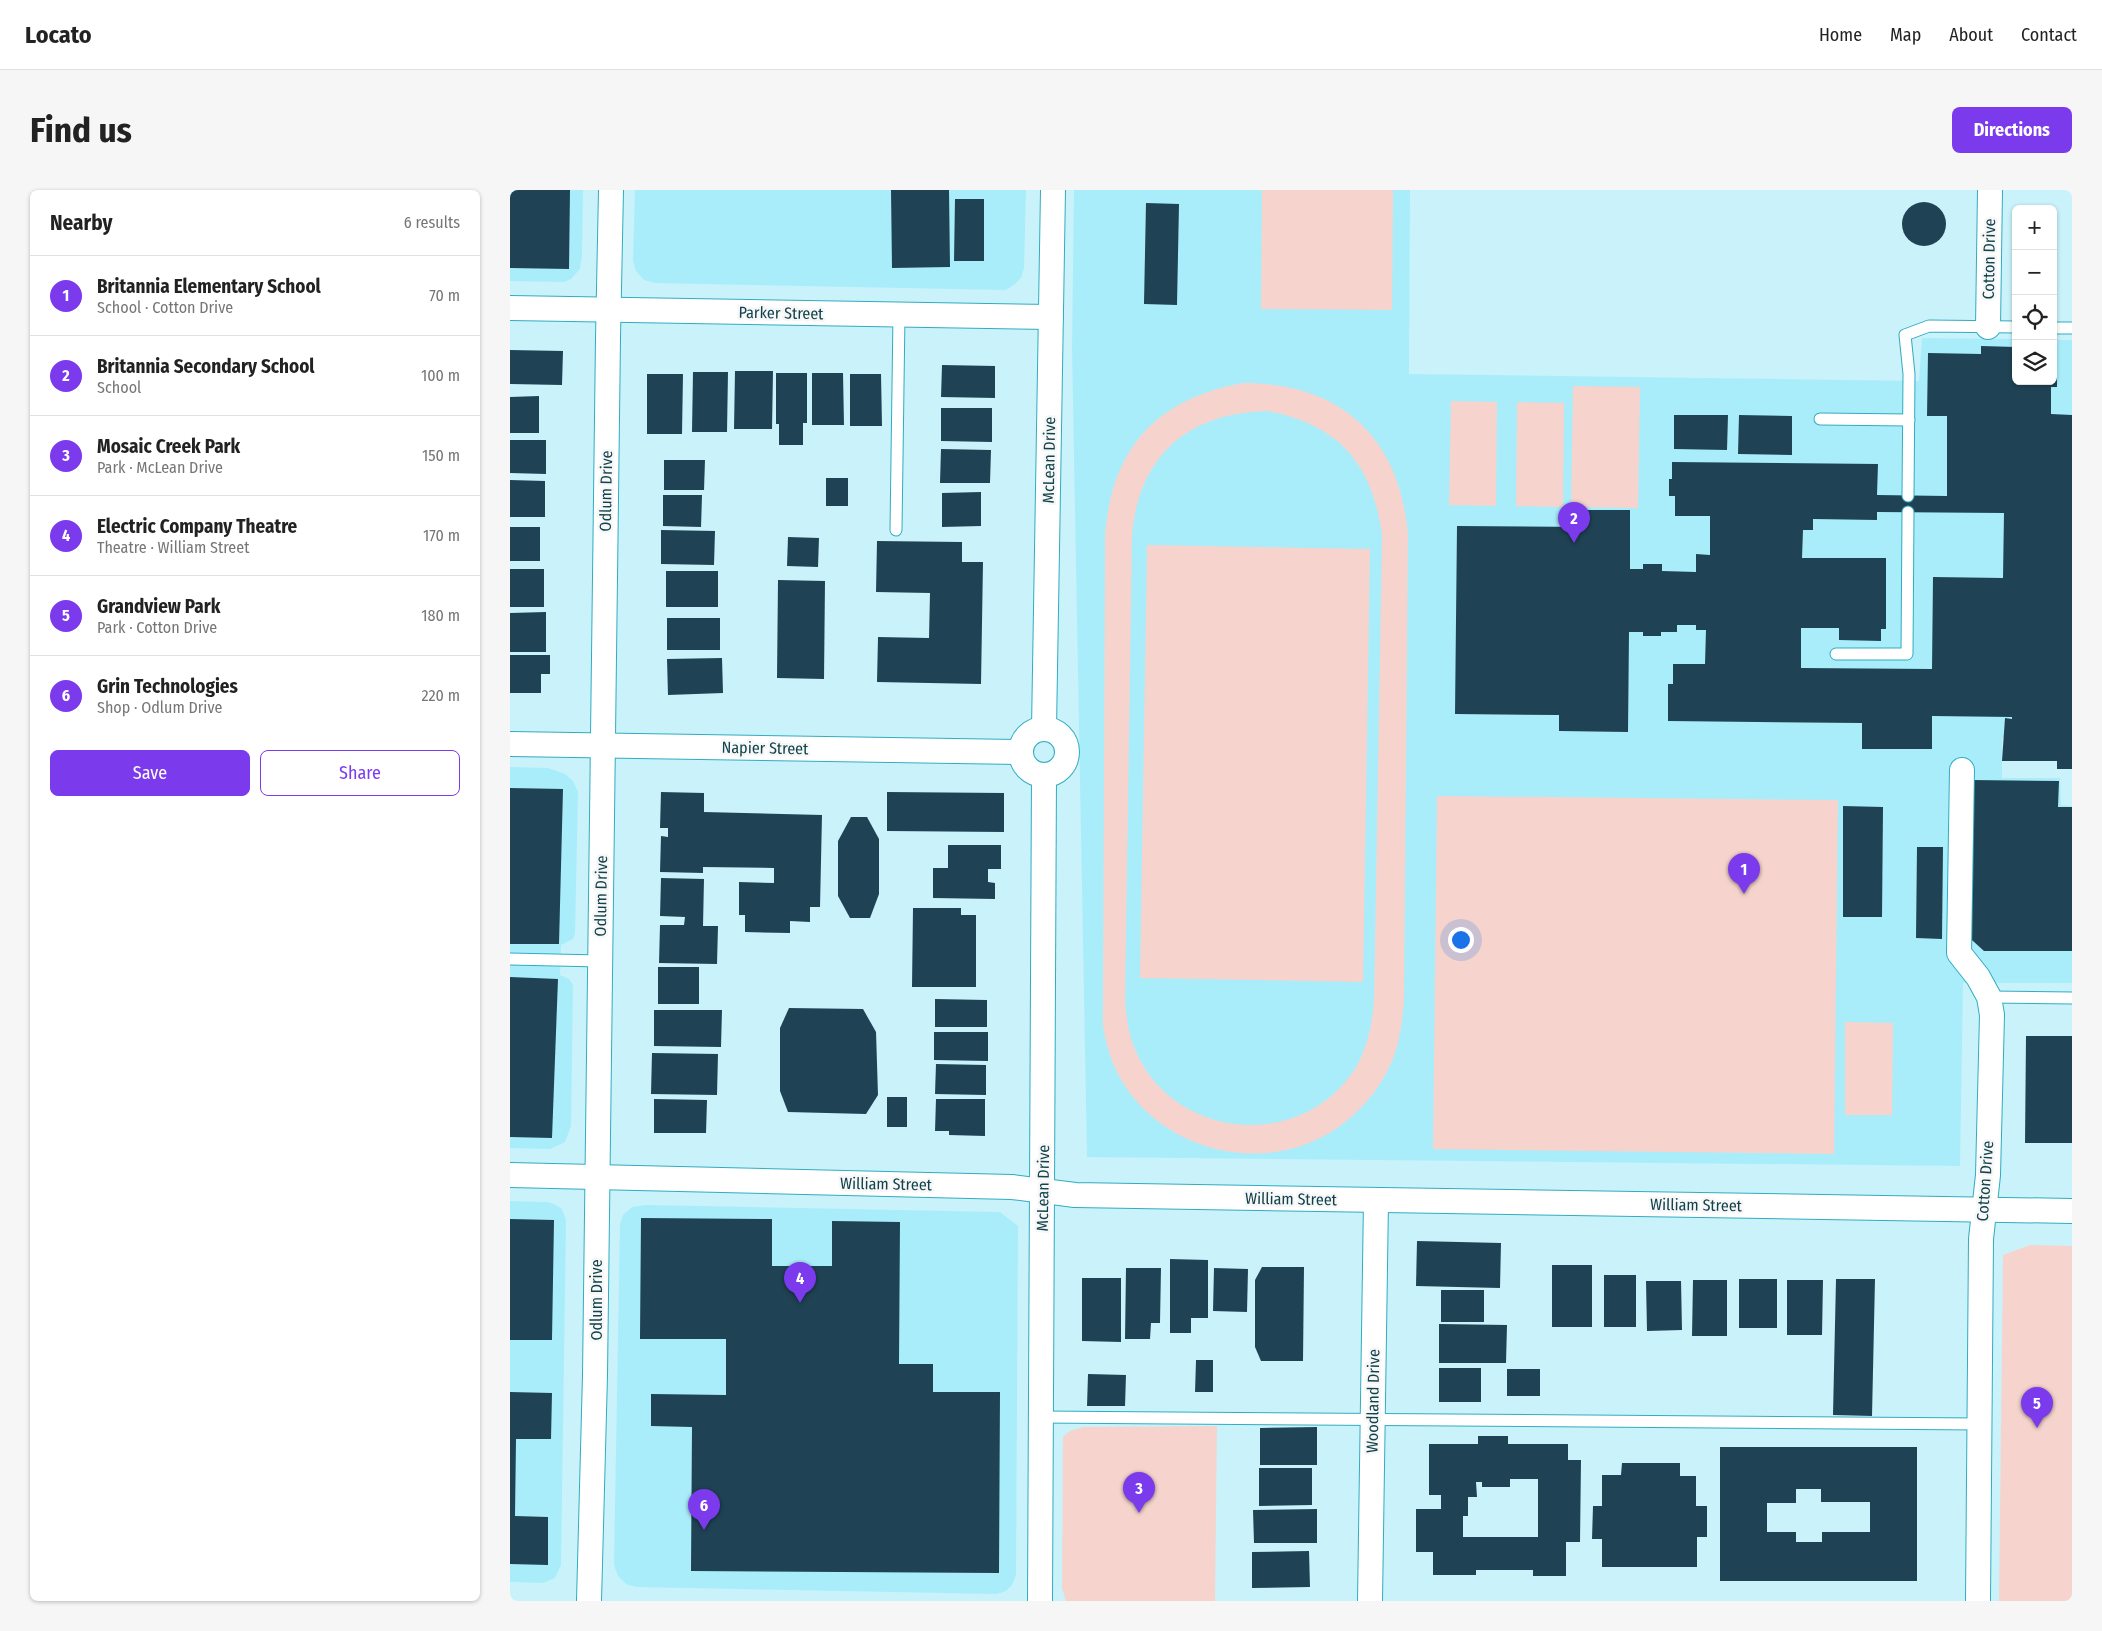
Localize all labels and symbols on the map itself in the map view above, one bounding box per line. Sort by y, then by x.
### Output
street label: Cotton Drive [1979,218,1999,300]
street label: Parker Street [738,303,824,323]
street label: McLean Drive [1039,416,1059,503]
street label: Odlum Drive [596,450,616,532]
pin: 2 [1558,502,1590,543]
street label: Napier Street [721,738,809,758]
pin: 1 [1728,853,1760,894]
street label: Odlum Drive [591,855,611,937]
your location [1448,927,1474,953]
street label: Cotton Drive [1973,1140,1997,1222]
street label: McLean Drive [1033,1144,1053,1231]
street label: William Street [840,1174,933,1194]
street label: William Street [1245,1189,1338,1209]
street label: William Street [1650,1195,1743,1215]
street label: Odlum Drive [587,1259,606,1341]
pin: 4 [784,1262,816,1303]
street label: Woodland Drive [1363,1349,1383,1453]
pin: 5 [2021,1387,2053,1428]
pin: 3 [1123,1472,1155,1513]
pin: 6 [688,1489,720,1530]

